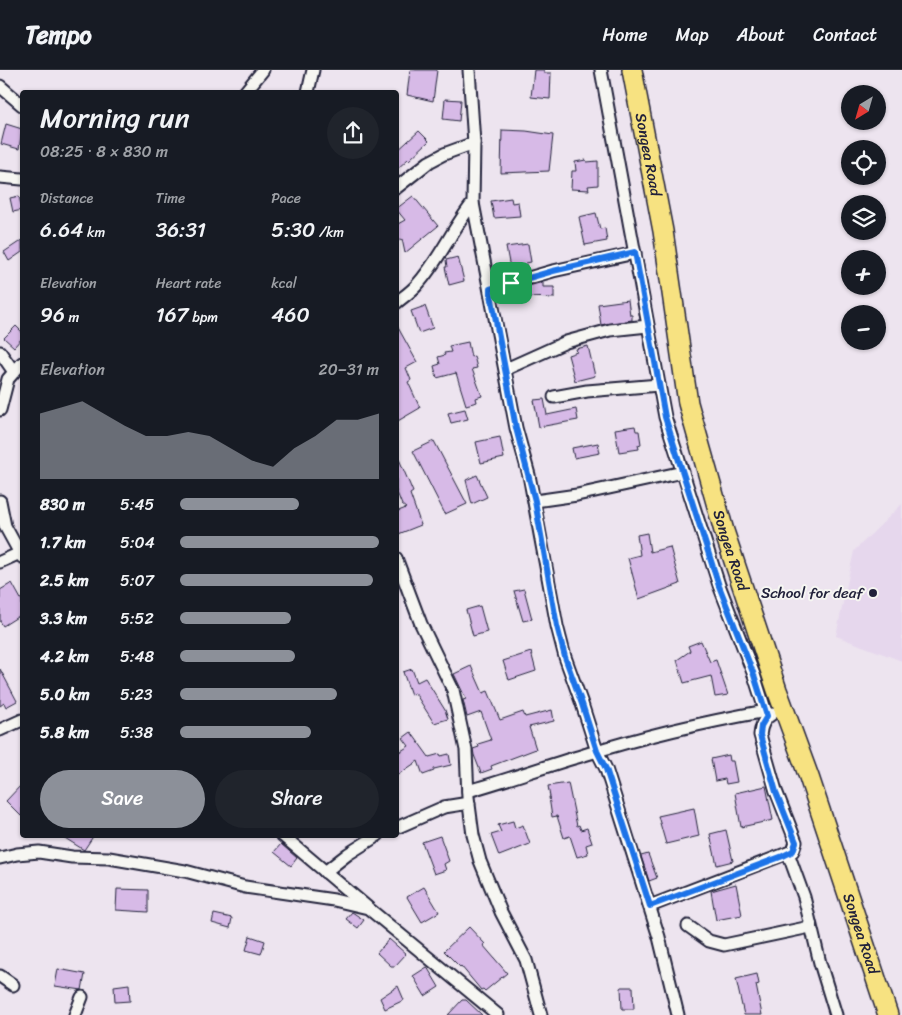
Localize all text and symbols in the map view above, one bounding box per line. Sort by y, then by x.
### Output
text: Tempo [25,14,92,56]
text: Home [603,19,648,51]
text: Map [676,19,709,51]
text: About [737,19,785,51]
text: Contact [813,19,877,51]
north arrow [841,85,886,130]
map controls [841,85,886,350]
text: Morning run [40,93,190,142]
button: share [327,107,379,159]
street label: Songea Road [628,111,669,199]
text: 08:25 · 8 × 830 m [40,137,168,166]
button: locate [841,140,886,185]
text: Distance [40,186,93,211]
text: Time [156,186,185,211]
text: Pace [271,186,301,211]
button: layers [841,195,886,240]
text: 6.64 [40,211,83,249]
text: 36:31 [156,211,206,249]
text: 5:30 [271,211,315,249]
text: km [83,220,105,245]
text: /km [315,220,344,245]
button: + [841,250,886,295]
pin [490,262,532,304]
icon: arrive [497,269,525,297]
text: Elevation [40,271,97,296]
text: Heart rate [156,271,221,296]
text: kcal [271,271,297,296]
text: 96 [40,296,65,334]
text: 167 [156,296,189,334]
text: 460 [271,296,310,334]
text: m [65,305,79,330]
text: bpm [189,305,218,330]
button: − [841,305,886,350]
text: Elevation [40,355,105,384]
text: 20–31 m [318,355,379,384]
text: 830 m [40,490,85,519]
text: 5:45 [120,490,154,519]
street label: Songea Road [706,507,756,595]
text: 1.7 km [40,528,86,557]
text: 5:04 [120,528,155,557]
text: 2.5 km [40,566,89,595]
text: 5:07 [120,566,154,595]
place label: School for deaf [761,580,865,606]
marker: School for deaf [867,587,879,599]
text: 3.3 km [40,604,87,633]
text: 5:52 [120,604,154,633]
text: 4.2 km [40,642,89,671]
text: 5:48 [120,642,154,671]
text: 5.0 km [40,680,90,709]
text: 5:23 [120,680,153,709]
text: 5.8 km [40,718,89,747]
text: 5:38 [120,718,153,747]
button: Save [40,770,205,828]
button: Share [215,770,379,828]
street label: Songea Road [835,890,887,979]

